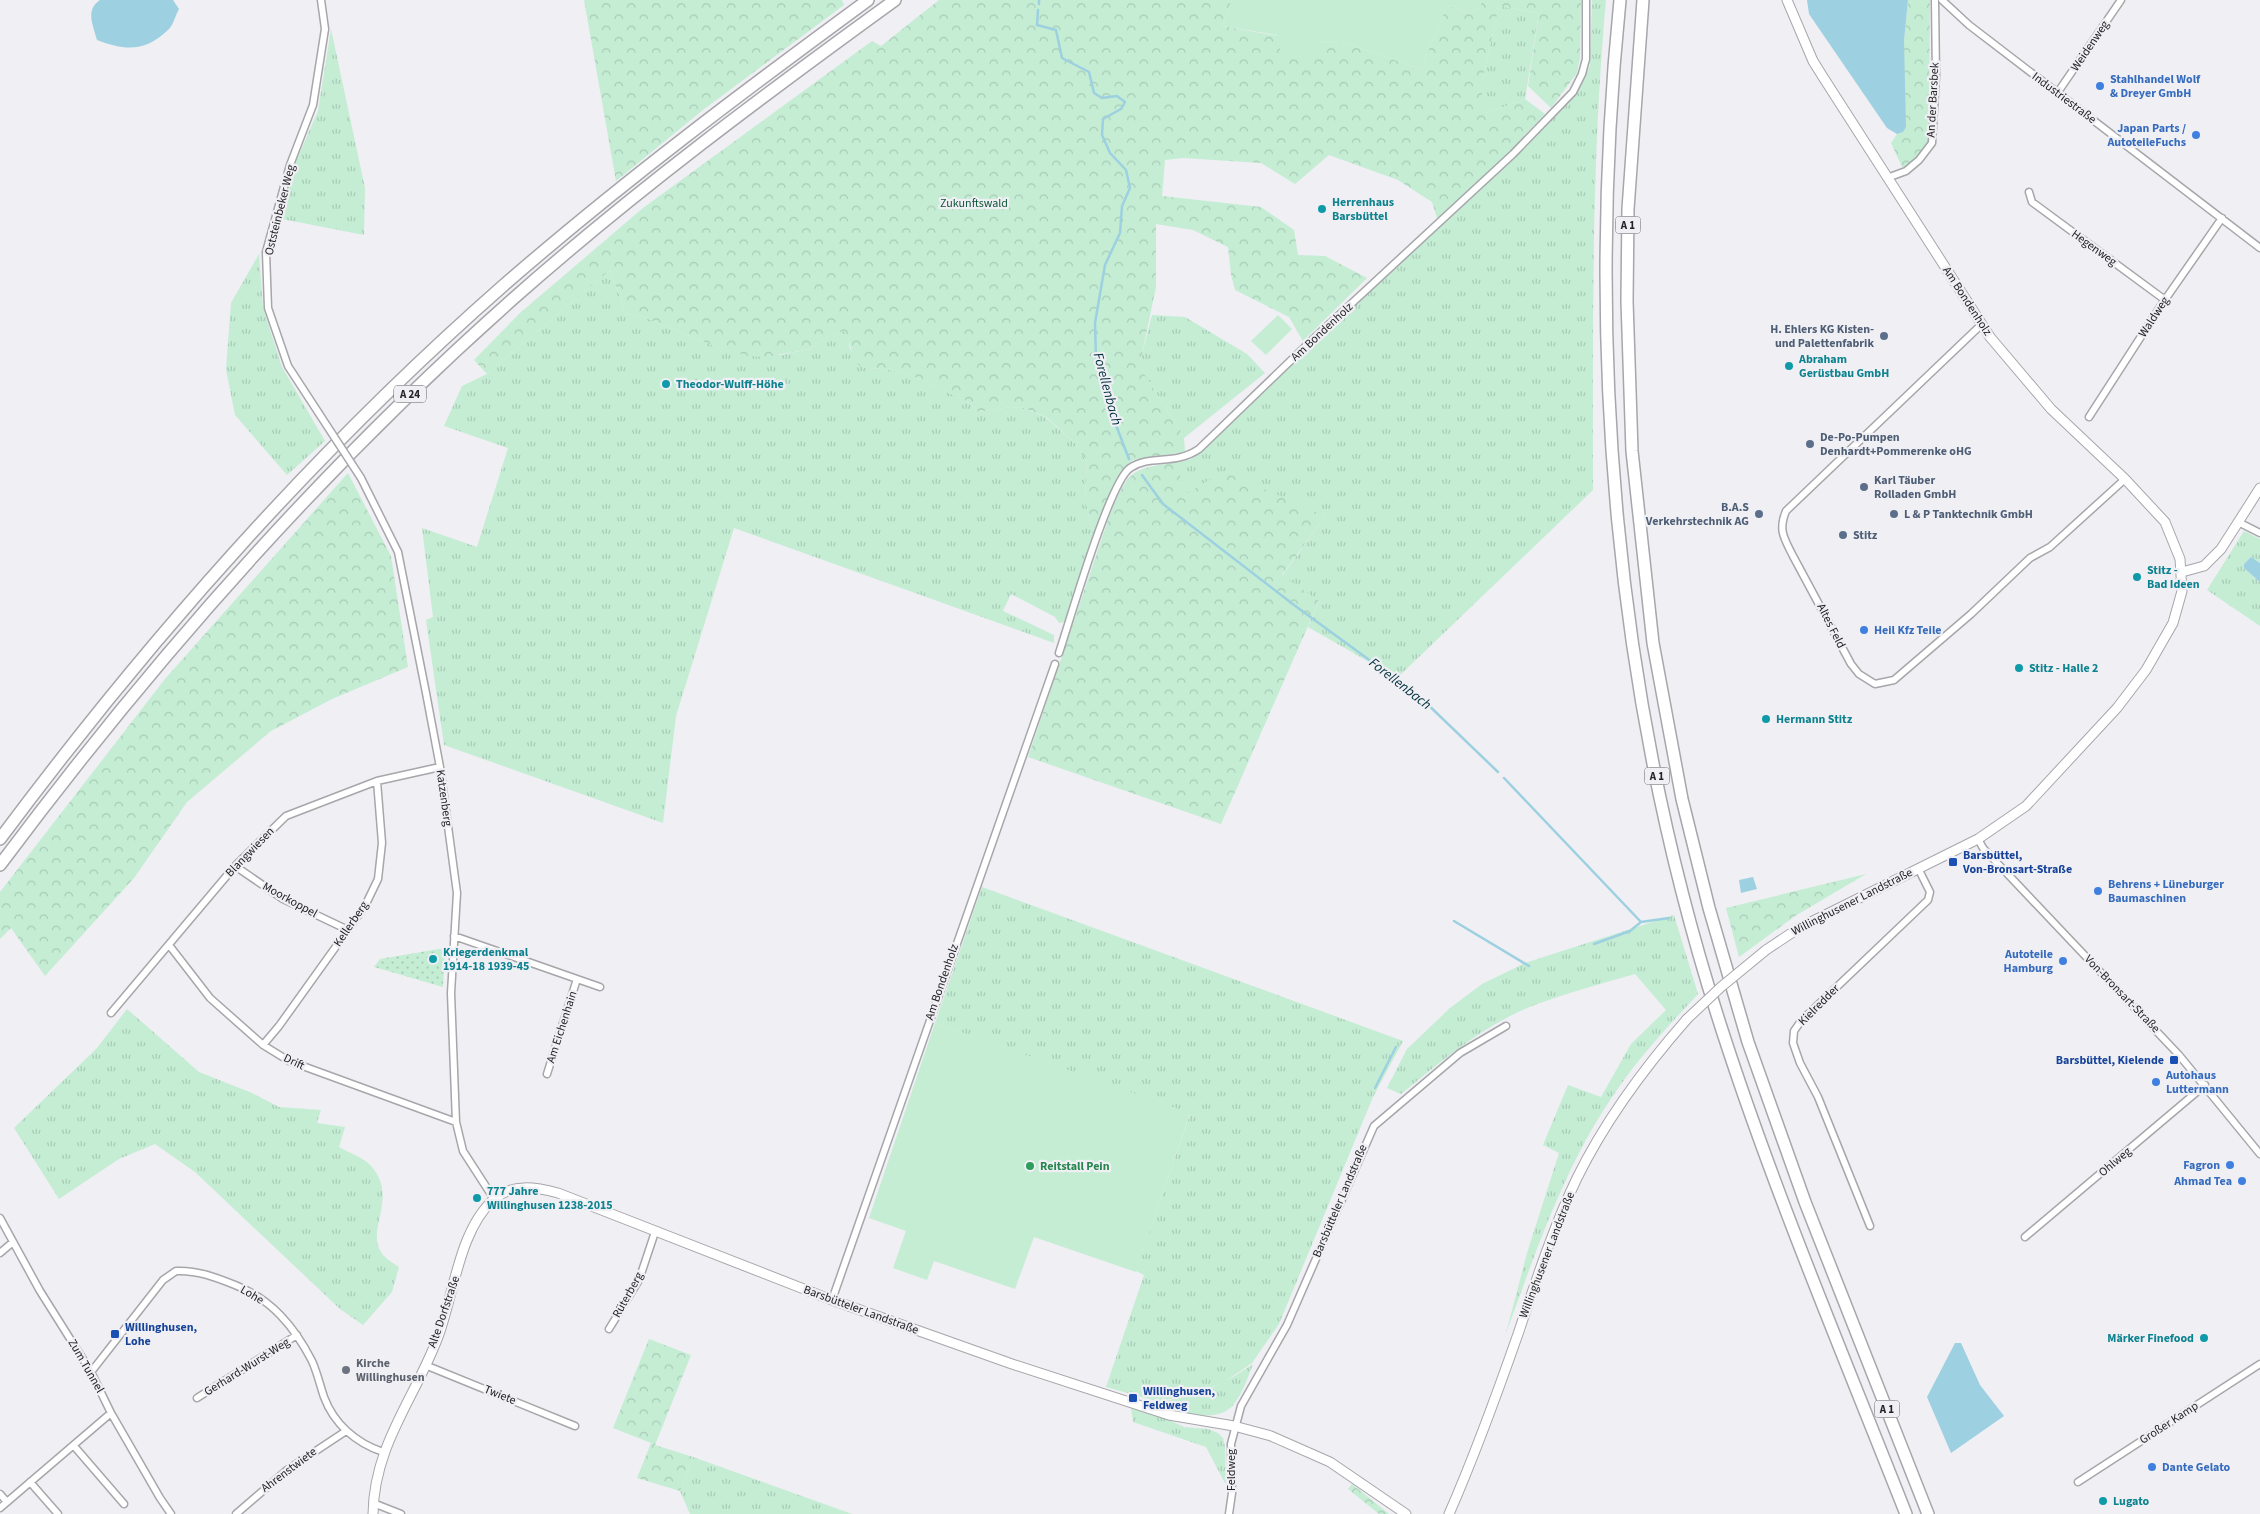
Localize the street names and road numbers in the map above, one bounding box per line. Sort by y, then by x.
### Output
street label: Weidenweg [2067,17,2113,75]
street label: An der Barsbek [1923,62,1943,138]
street label: Industriestraße [2028,68,2100,128]
street label: Oststeinbeker Weg [261,163,299,257]
road number: A 1 [1616,216,1640,234]
street label: Hegenweg [2068,226,2120,270]
street label: Am Bondenholz [1938,263,1996,339]
street label: Waldweg [2134,293,2174,341]
street label: Am Bondenholz [1287,299,1357,365]
road number: A 24 [394,386,426,402]
street label: Altes Feld [1812,601,1850,651]
road number: A 1 [1644,768,1670,784]
street label: Katzenberg [432,769,456,827]
street label: Blangwiesen [222,823,278,881]
street label: Willinghusener Landstraße [1788,864,1916,940]
street label: Moorkoppel [259,878,321,922]
street label: Kellerberg [329,898,373,950]
street label: Am Bondenholz [921,942,963,1022]
street label: Von-Bronsart-Straße [2080,951,2164,1037]
street label: Kielredder [1794,980,1844,1030]
street label: Am Eichenhain [542,989,582,1065]
street label: Drift [281,1050,307,1074]
street label: Barsbütteler Landstraße [1308,1142,1372,1260]
street label: Ohlweg [2095,1143,2135,1181]
street label: Willinghusener Landstraße [1515,1189,1579,1321]
street label: Rüterberg [608,1269,648,1321]
street label: Alte Dorfstraße [424,1274,464,1350]
street label: Lohe [237,1281,267,1309]
street label: Barsbütteler Landstraße [801,1281,921,1339]
street label: Gerhard-Wurst-Weg [201,1334,293,1400]
street label: Zum Tunnel [64,1336,108,1396]
street label: Twiete [481,1381,519,1409]
street label: Großer Kamp [2136,1397,2202,1448]
road number: A 1 [1874,1400,1900,1418]
street label: Ahrenstwiete [258,1443,320,1497]
street label: Feldweg [1223,1449,1240,1491]

